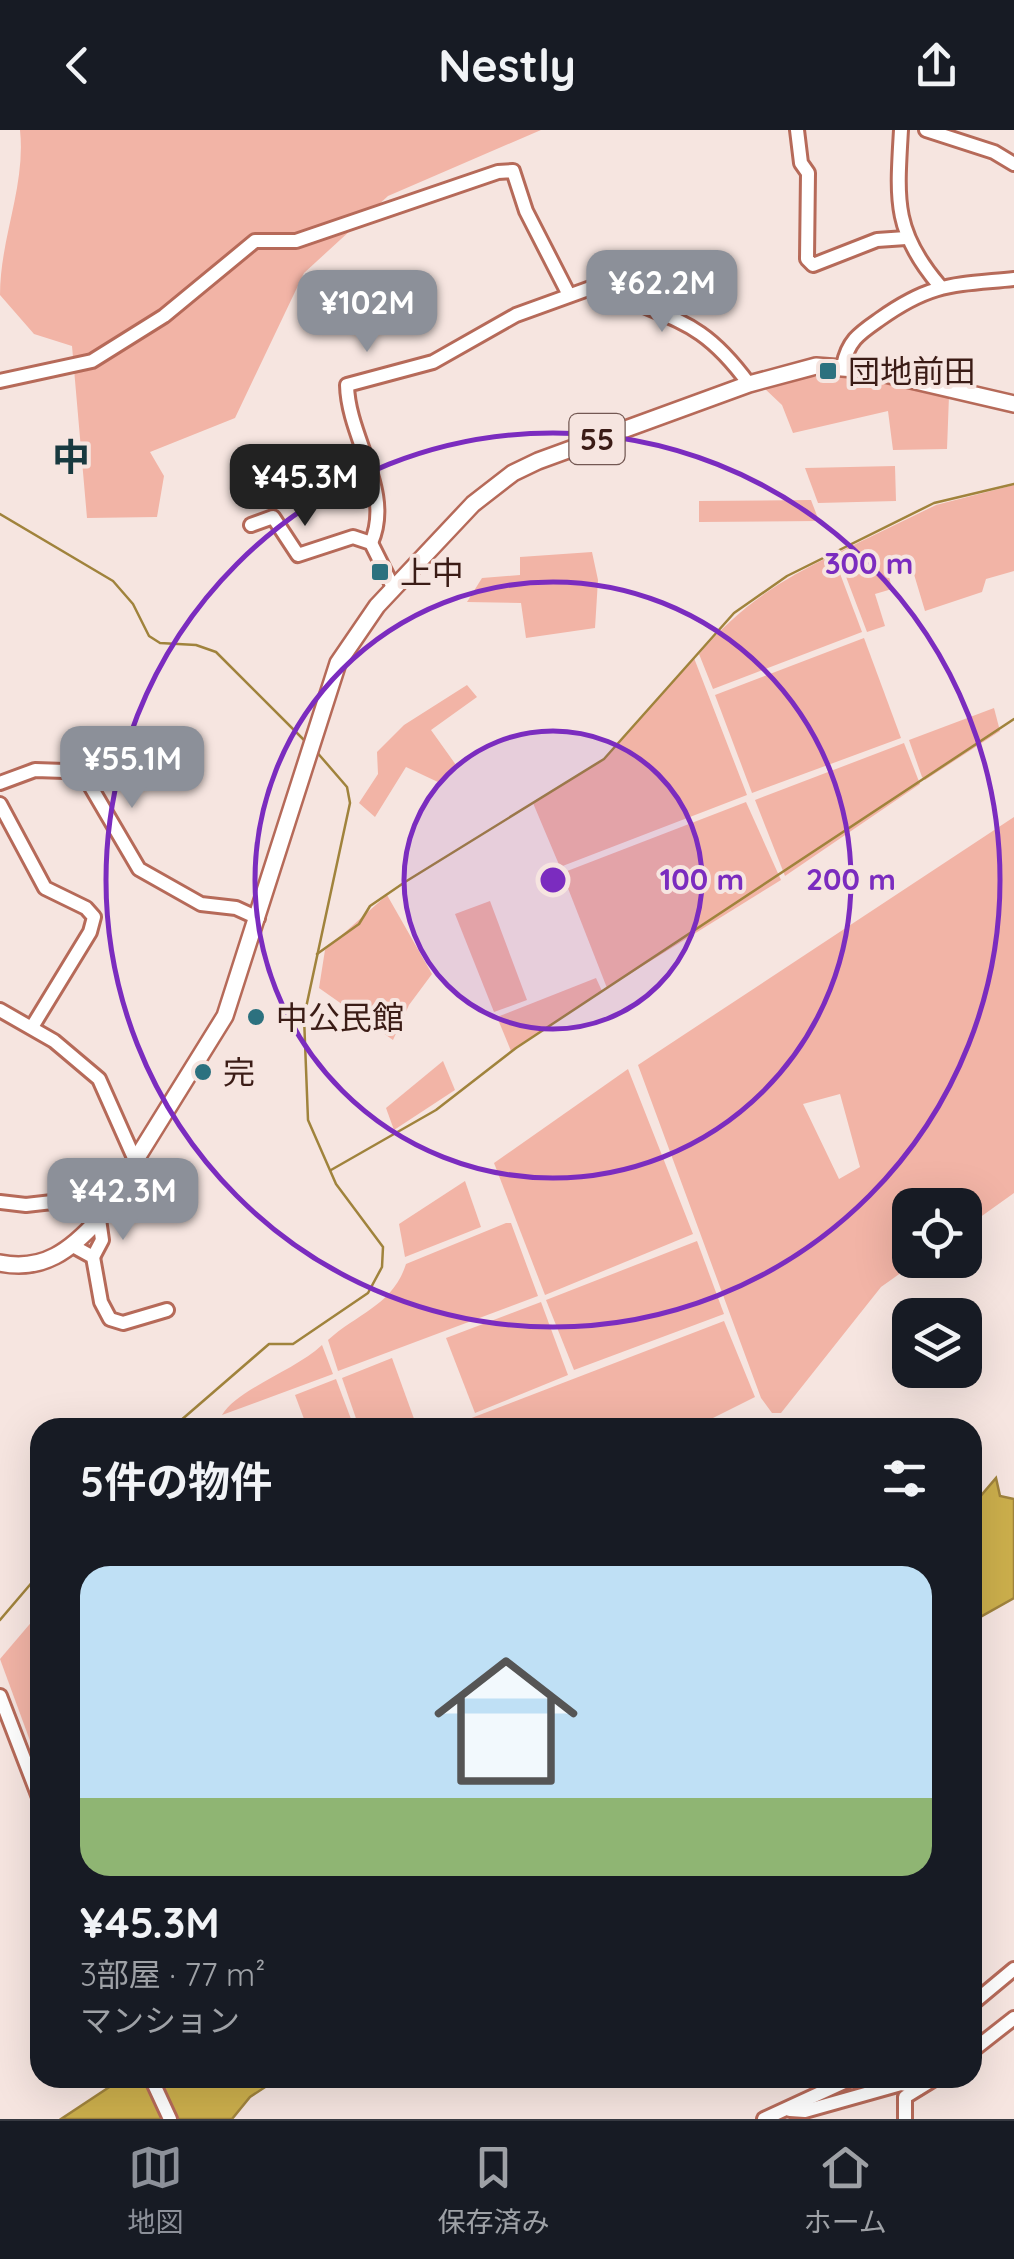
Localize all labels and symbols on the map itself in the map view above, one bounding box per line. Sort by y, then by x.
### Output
pin: ¥62.2M [581,250,743,335]
pin: ¥102M [297,270,437,355]
place label: 団地前田 [848,351,976,391]
marker: 団地前田 [817,360,839,382]
road number: 55 [570,414,624,464]
district label: 中 [52,433,90,481]
pin: ¥45.3M [224,444,386,529]
text: 300 m [824,544,914,582]
place label: 上中 [400,552,464,592]
marker: 上中 [369,561,391,583]
pin: ¥55.1M [51,726,213,811]
text: 100 m [660,860,744,898]
text: 200 m [806,860,896,898]
centre of rings [535,862,571,898]
place label: 中公民館 [276,997,404,1037]
marker: 中公民館 [245,1006,267,1028]
place label: 完 [223,1052,255,1092]
marker: 完 [192,1061,214,1083]
pin: ¥42.3M [42,1158,204,1243]

